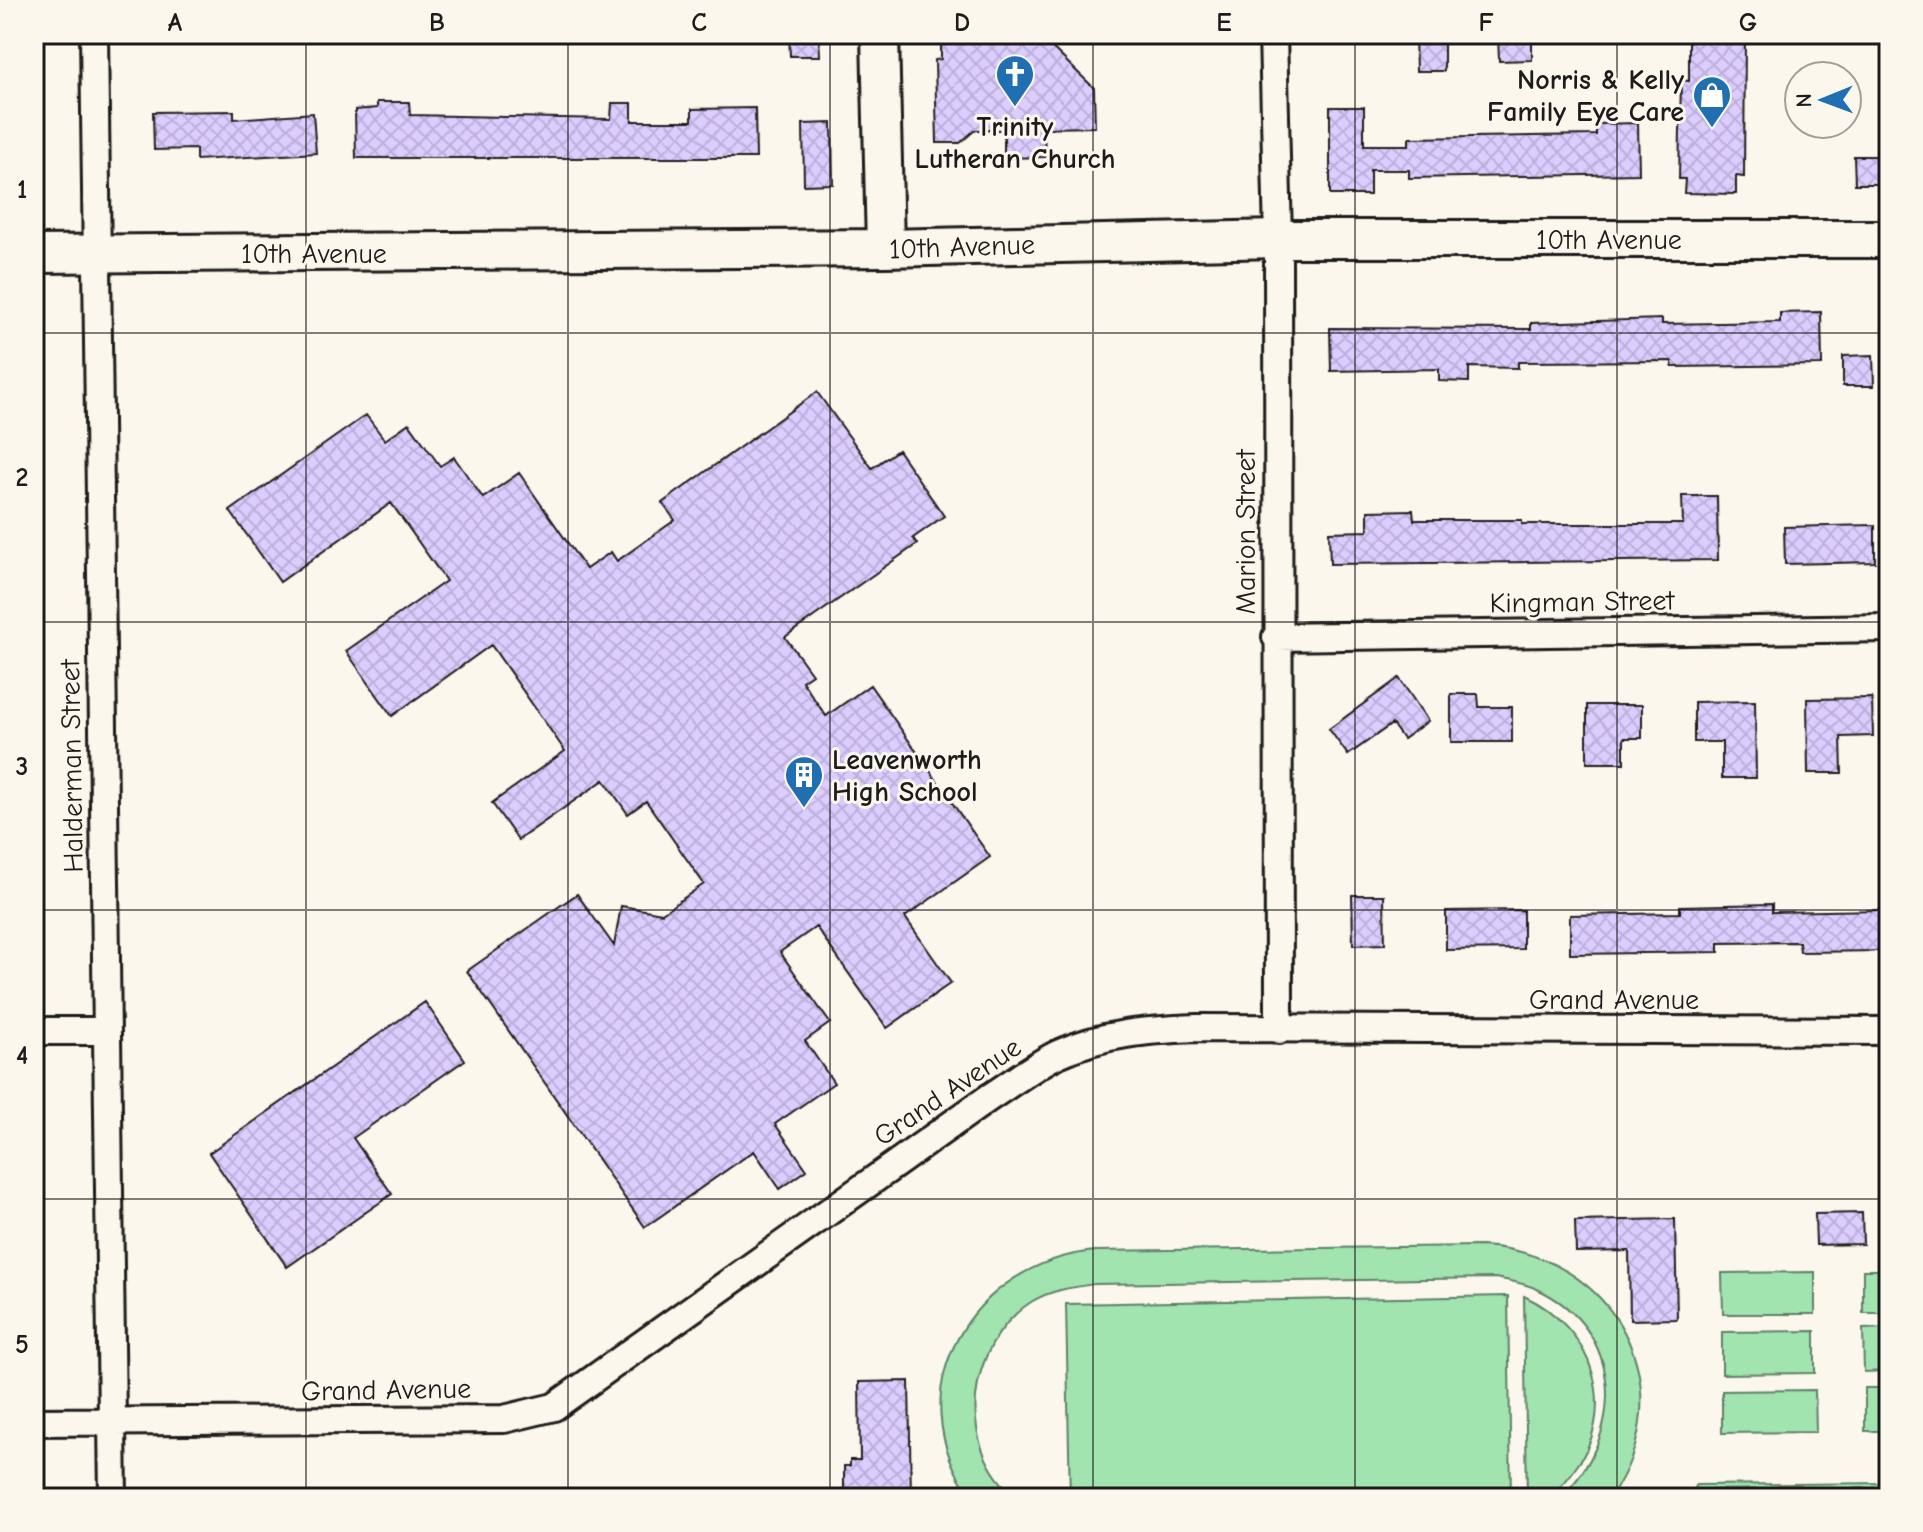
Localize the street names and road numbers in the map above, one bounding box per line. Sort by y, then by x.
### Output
street label: 10th Avenue [1536,224,1682,256]
street label: 10th Avenue [889,228,1035,266]
street label: 10th Avenue [241,238,387,270]
street label: Marion Street [1230,448,1262,615]
street label: Kingman Street [1489,584,1676,620]
street label: Halderman Street [54,658,90,873]
street label: Grand Avenue [1529,984,1699,1016]
street label: Grand Avenue [868,1031,1027,1153]
street label: Grand Avenue [301,1373,471,1407]

